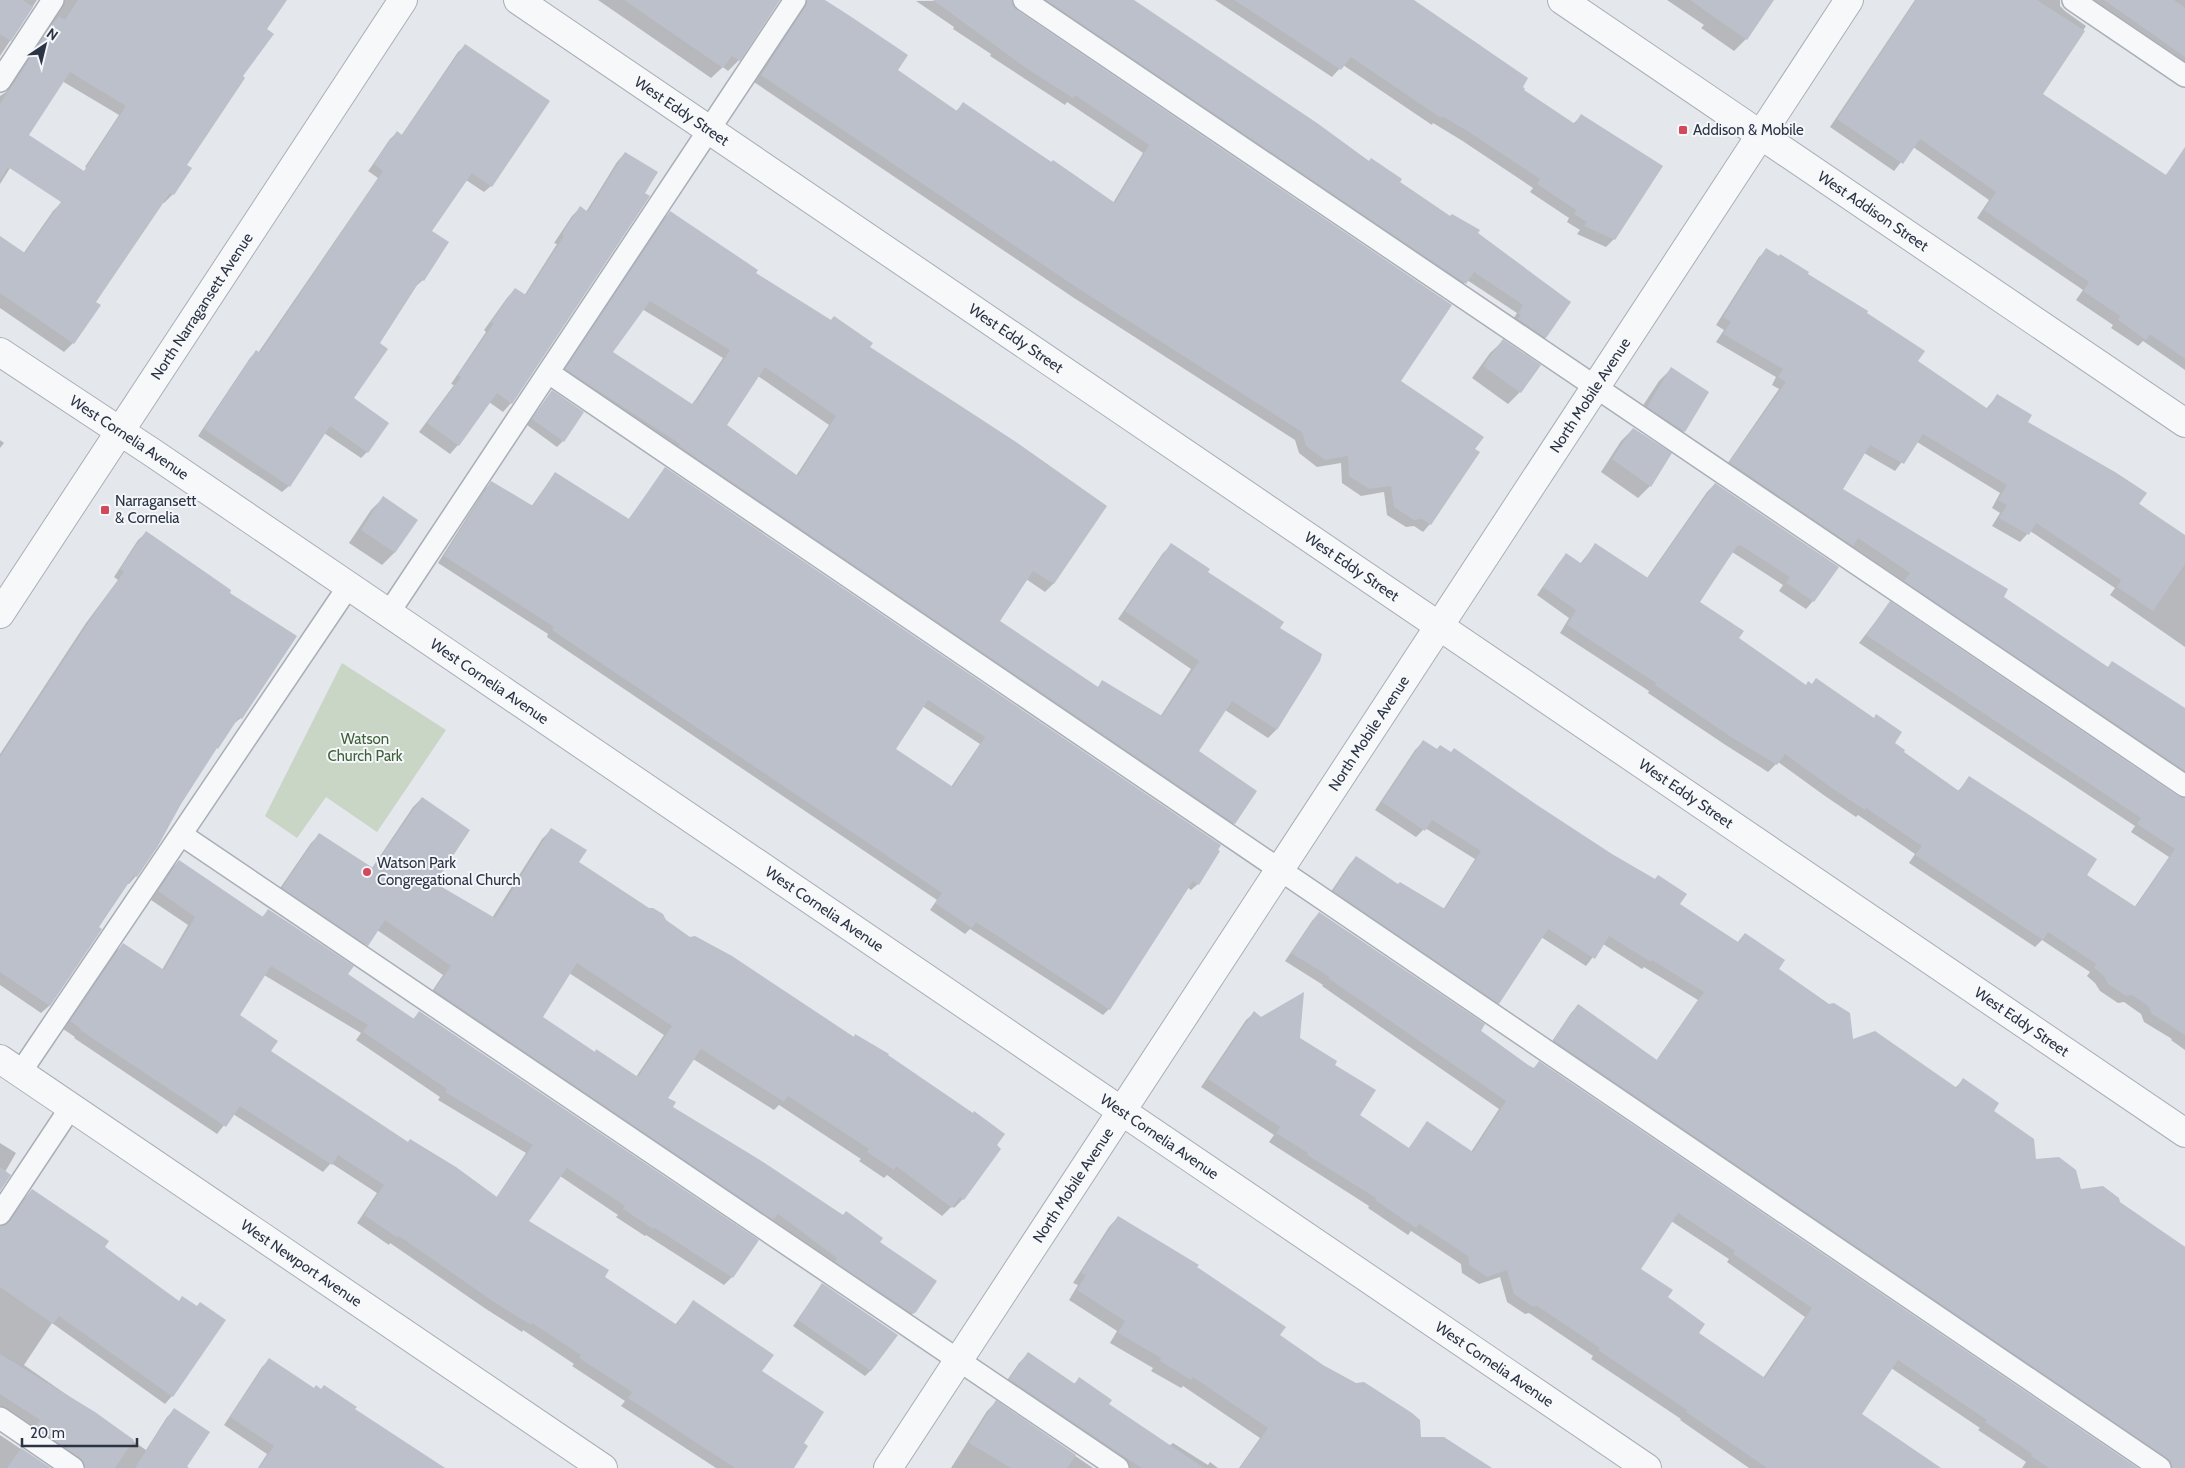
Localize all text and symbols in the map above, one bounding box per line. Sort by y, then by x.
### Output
north arrow [20,20,70,70]
text: N [43,24,62,45]
street label: West Eddy Street [631,73,732,150]
place label: Addison & Mobile [1693,121,1804,139]
marker: Addison & Mobile [1677,124,1689,136]
street label: West Addison Street [1814,167,1932,255]
street label: North Narragansett Avenue [147,229,257,383]
street label: West Eddy Street [965,300,1067,377]
street label: North Mobile Avenue [1546,334,1635,456]
street label: West Cornelia Avenue [66,392,192,484]
place label: Narragansett & Cornelia [115,492,196,527]
marker: Narragansett & Cornelia [99,504,111,516]
street label: West Eddy Street [1301,528,1402,605]
street label: West Cornelia Avenue [427,635,552,728]
street label: North Mobile Avenue [1325,672,1413,794]
park label: Watson Church Park [327,730,403,765]
street label: West Eddy Street [1635,755,1736,832]
place label: Watson Park Congregational Church [377,854,521,889]
street label: West Cornelia Avenue [762,863,887,956]
marker: Watson Park Congregational Church [361,866,373,878]
street label: West Eddy Street [1971,984,2072,1060]
street label: West Cornelia Avenue [1097,1090,1222,1183]
street label: North Mobile Avenue [1029,1124,1117,1246]
street label: West Newport Avenue [237,1216,365,1311]
street label: West Cornelia Avenue [1432,1318,1557,1411]
scale bar [22,1416,138,1448]
text: 20 m [30,1424,65,1442]

